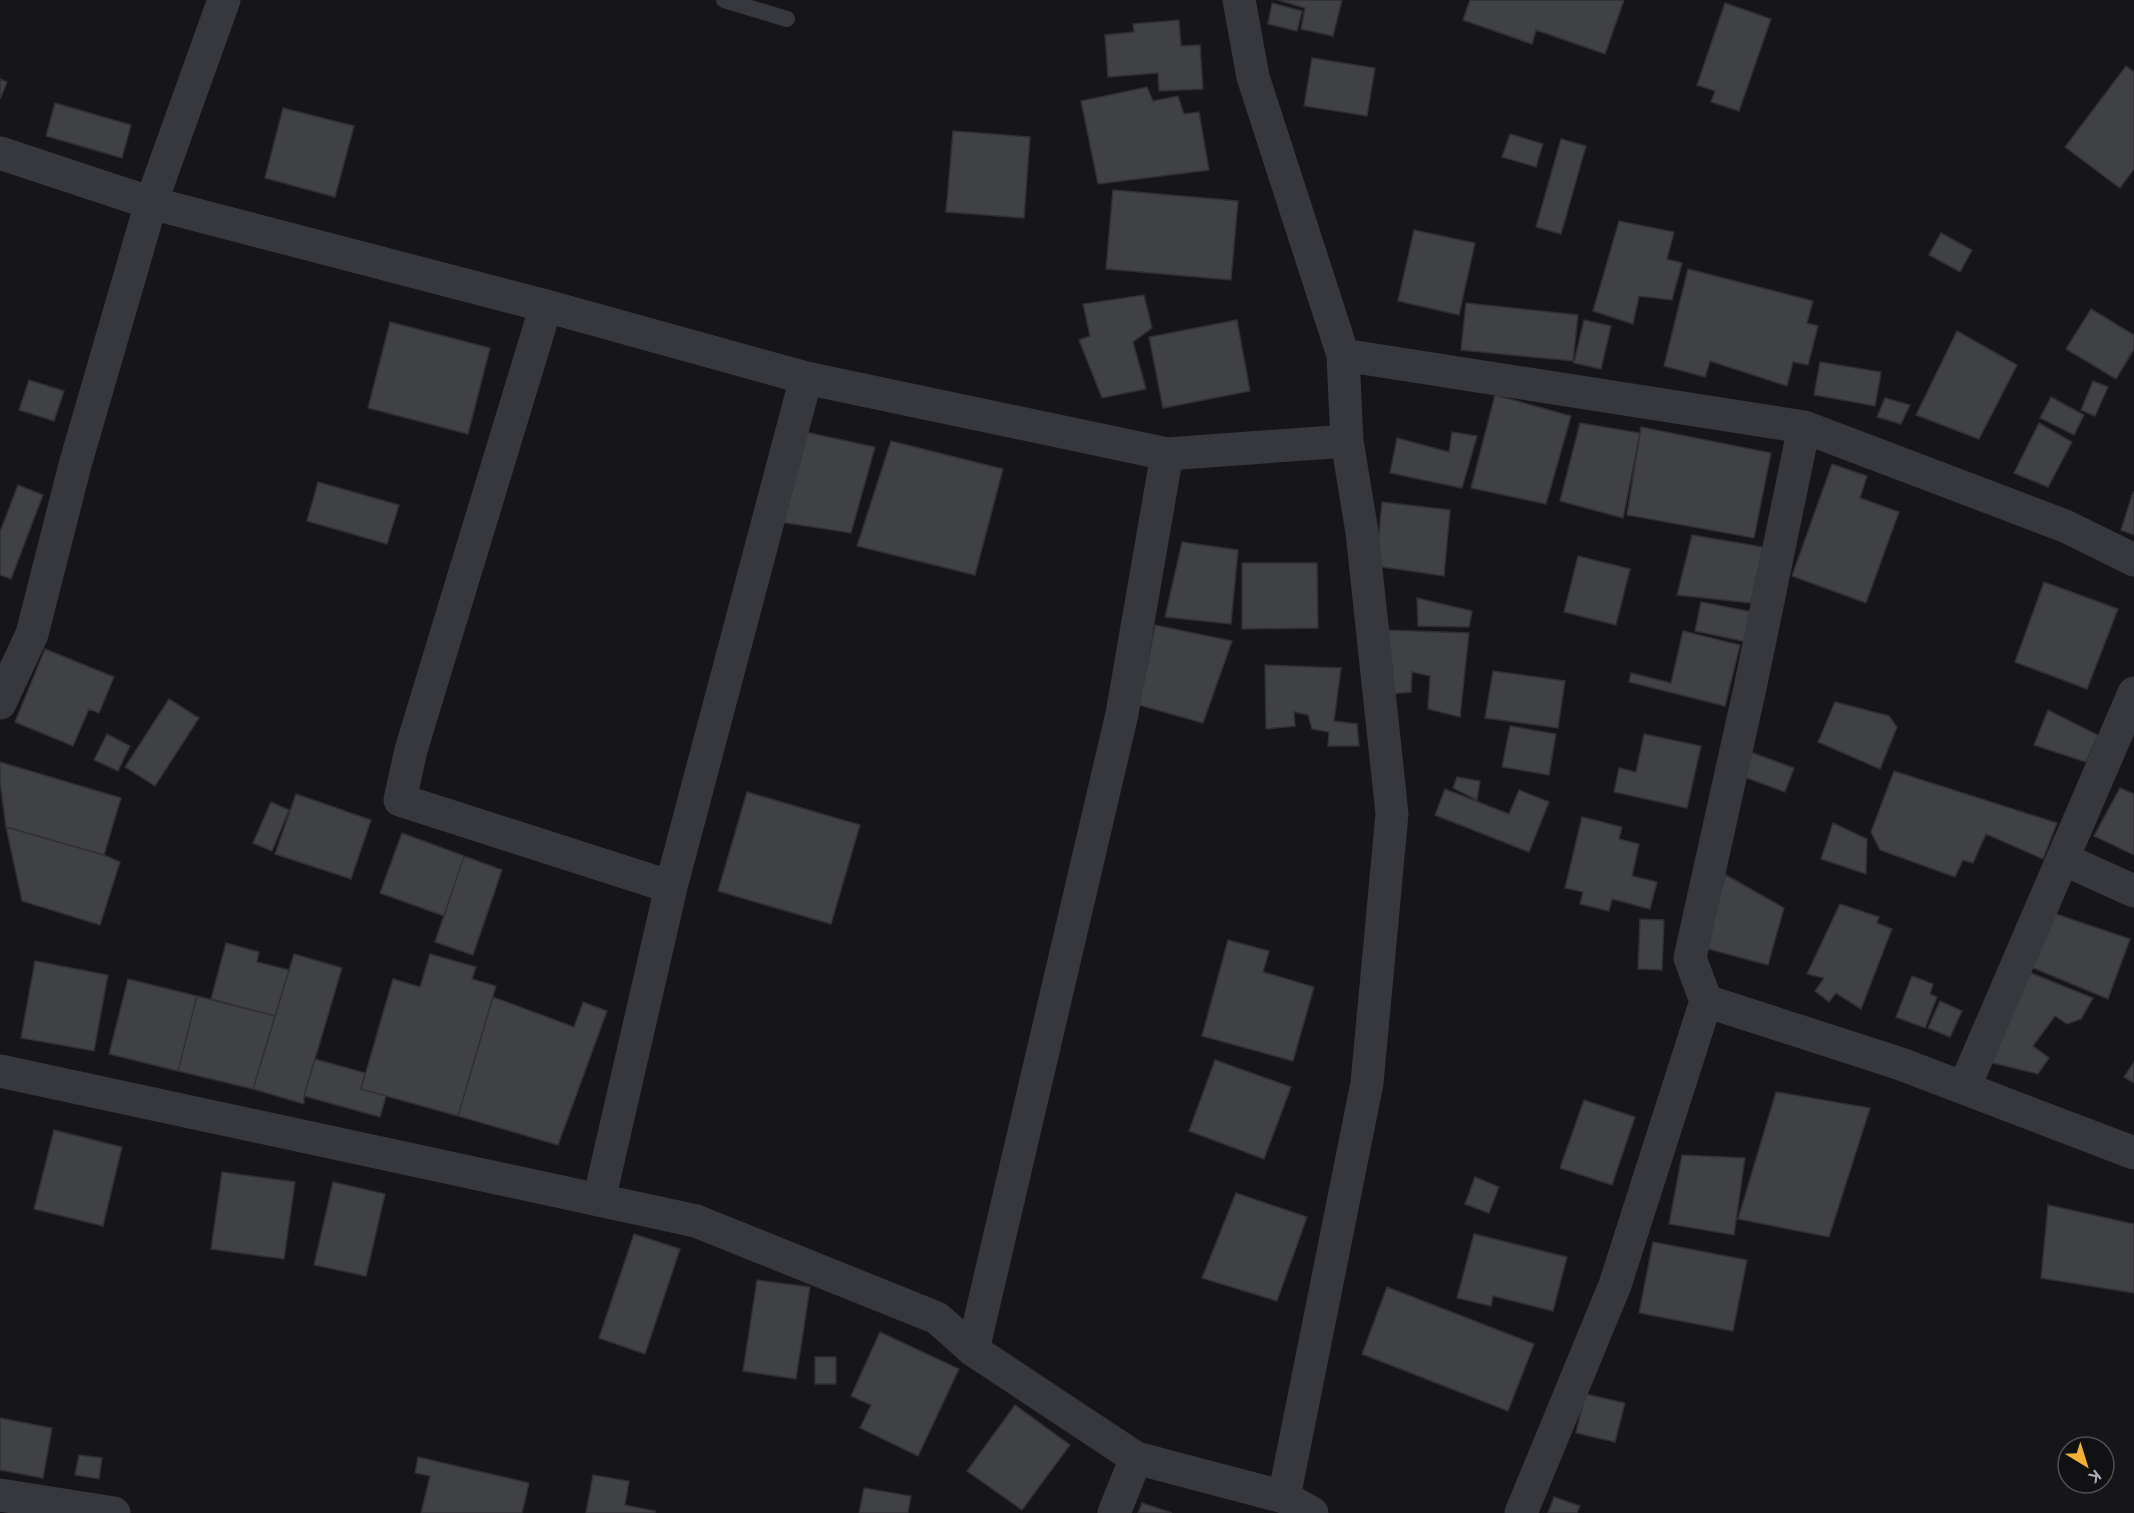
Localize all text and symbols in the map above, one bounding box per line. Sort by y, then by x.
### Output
north arrow [2056,1435,2116,1495]
text: K [2085,1466,2105,1487]

